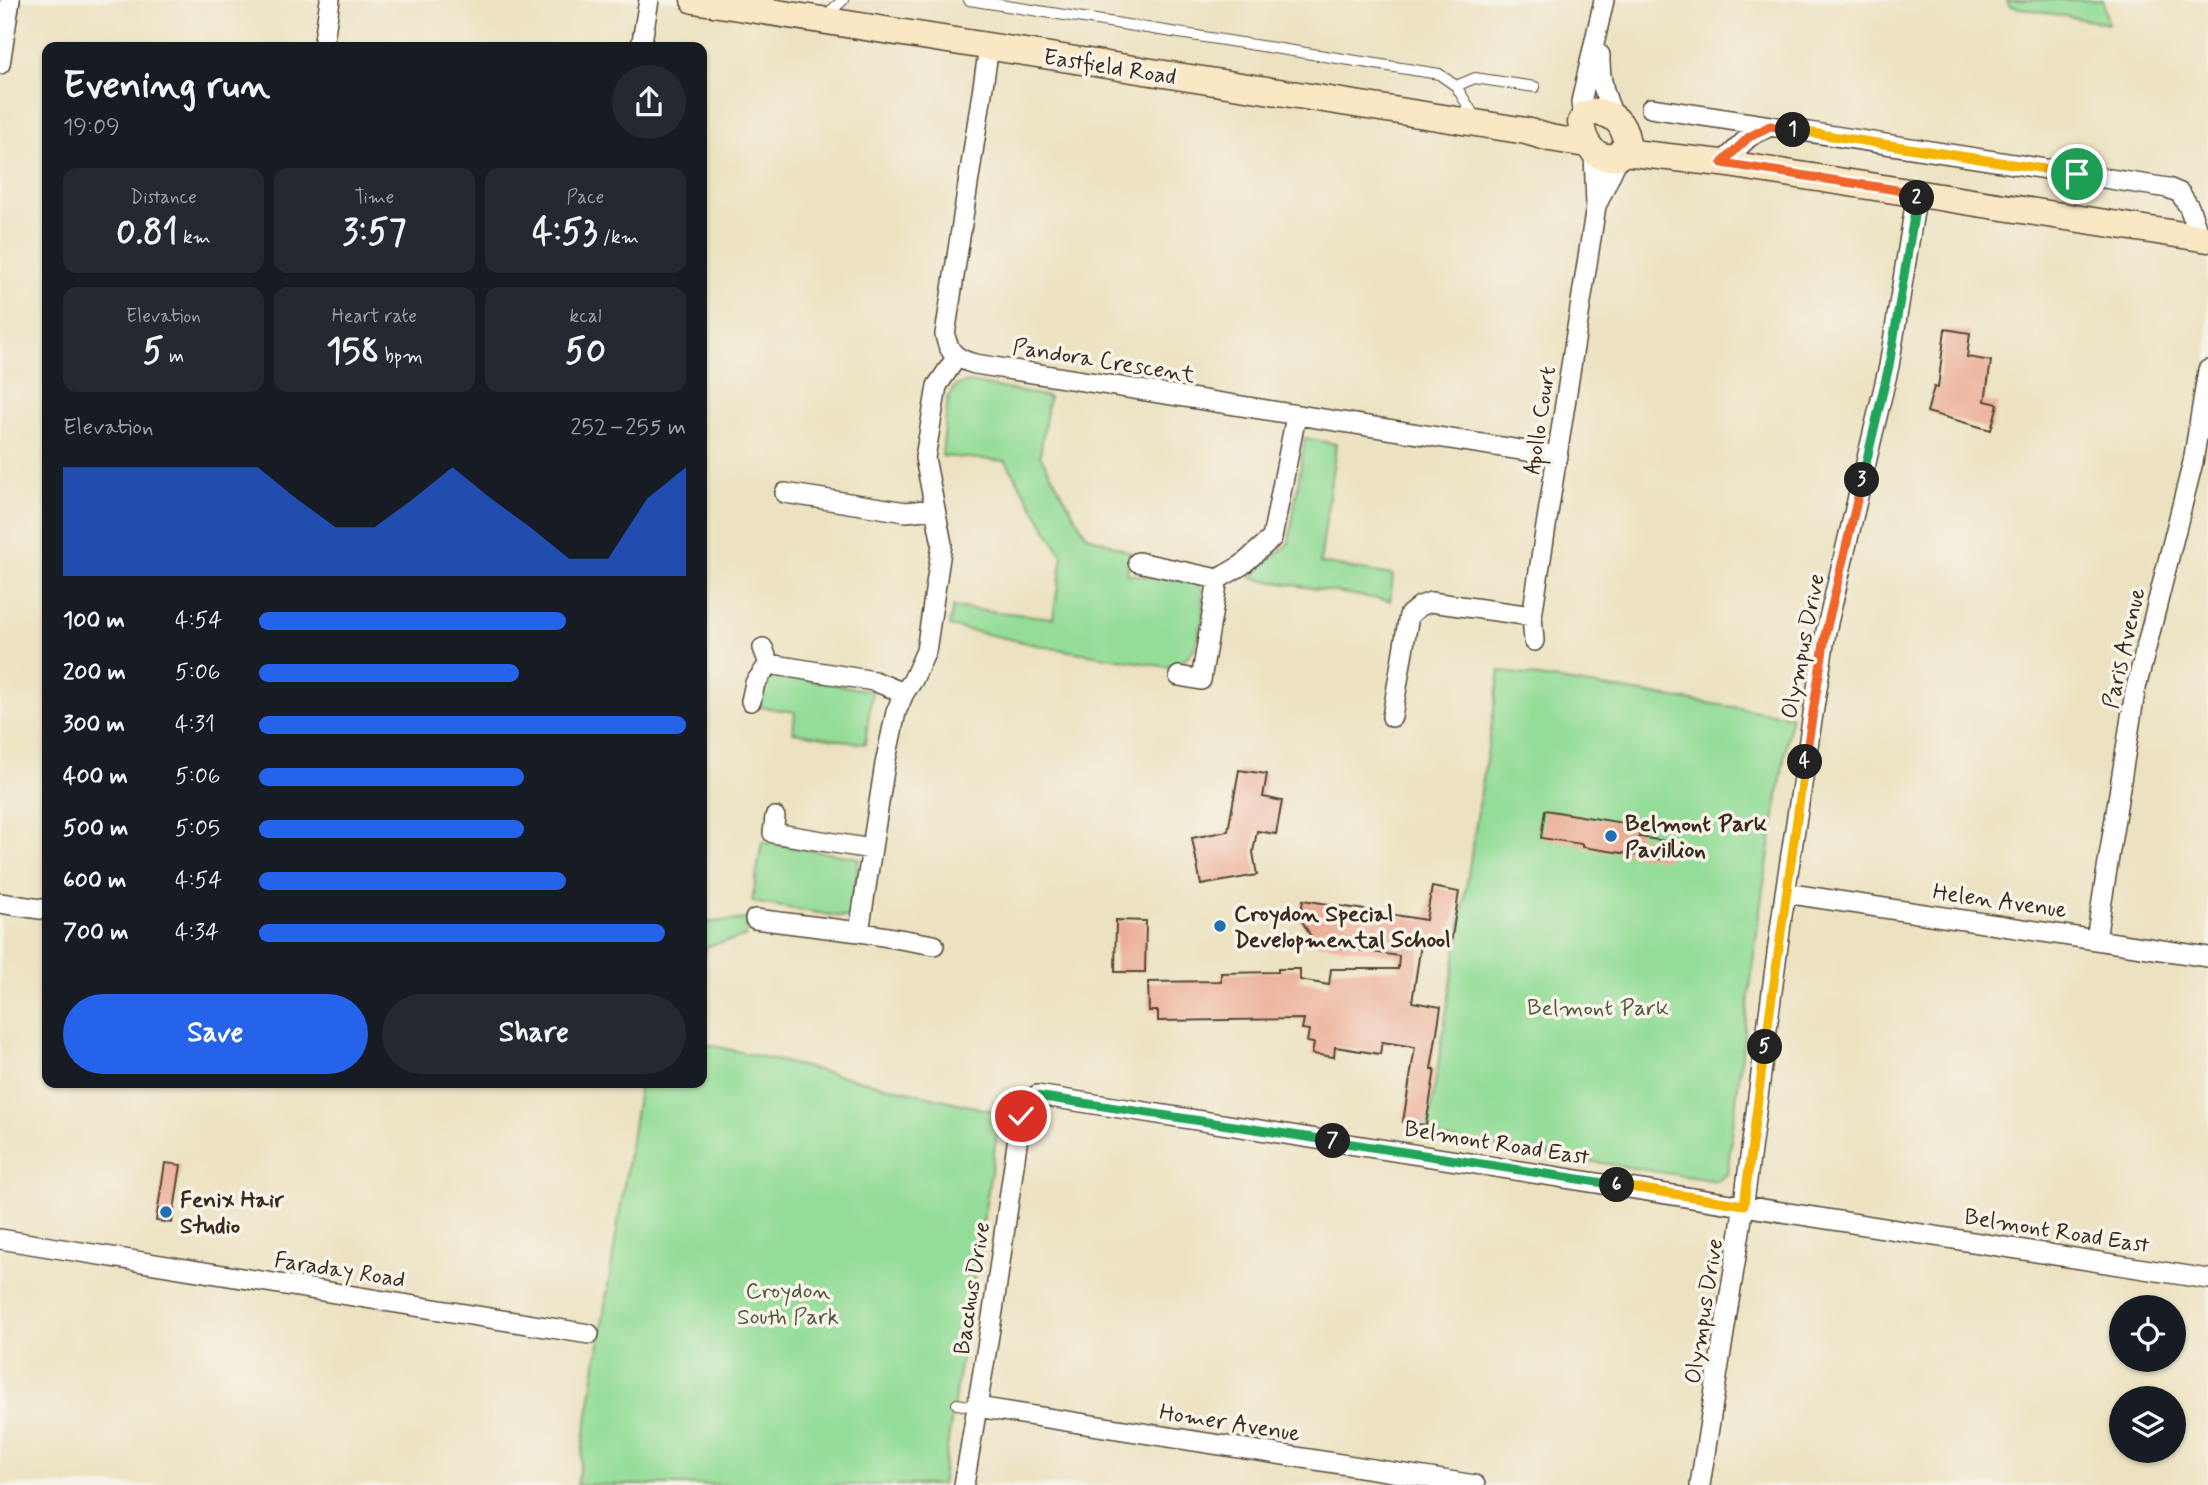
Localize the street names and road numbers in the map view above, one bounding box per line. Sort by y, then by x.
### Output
street label: Eastfield Road [1041,43,1178,93]
street label: Pandora Crescent [1010,333,1197,391]
street label: Apollo Court [1518,364,1565,477]
street label: Olympus Drive [1775,571,1833,721]
street label: Paris Avenue [2096,585,2153,712]
street label: Helen Avenue [1931,878,2069,926]
street label: Belmont Road East [1402,1115,1591,1173]
street label: Belmont Road East [1962,1203,2151,1261]
street label: Bacchus Drive [948,1220,998,1357]
street label: Olympus Drive [1679,1236,1731,1386]
street label: Faraday Road [272,1246,407,1296]
street label: Homer Avenue [1157,1398,1302,1450]

